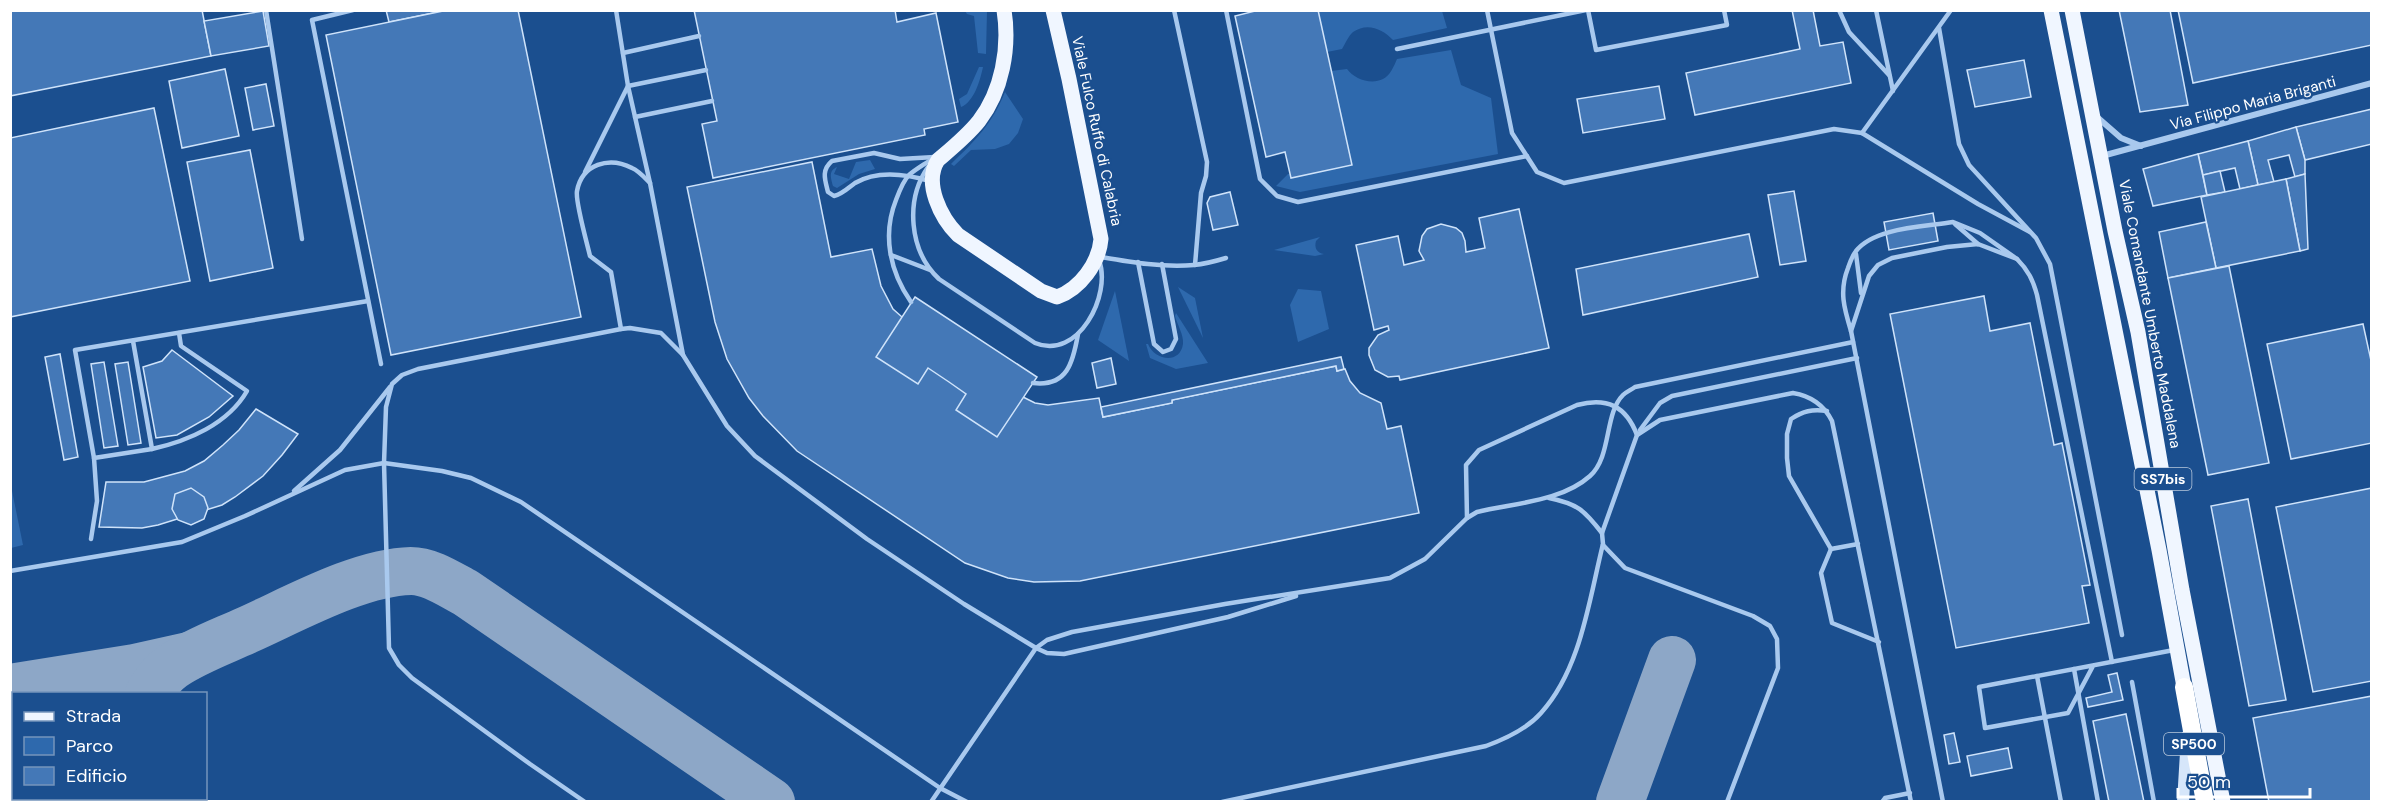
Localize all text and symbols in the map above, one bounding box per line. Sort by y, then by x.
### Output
street label: Viale Fulco Ruffo di Calabria [1067,34,1127,228]
street label: Via Filippo Maria Briganti [2168,71,2338,135]
street label: Viale Comandante Umberto Maddalena [2114,178,2186,450]
road number: SS7bis [2134,468,2192,490]
legend [12,692,207,800]
text: Strada [66,704,121,728]
road number: SP500 [2164,733,2224,755]
text: Parco [66,734,113,758]
scale bar [2178,761,2310,799]
text: Edificio [66,764,127,788]
text: 50 m [2187,770,2231,794]

